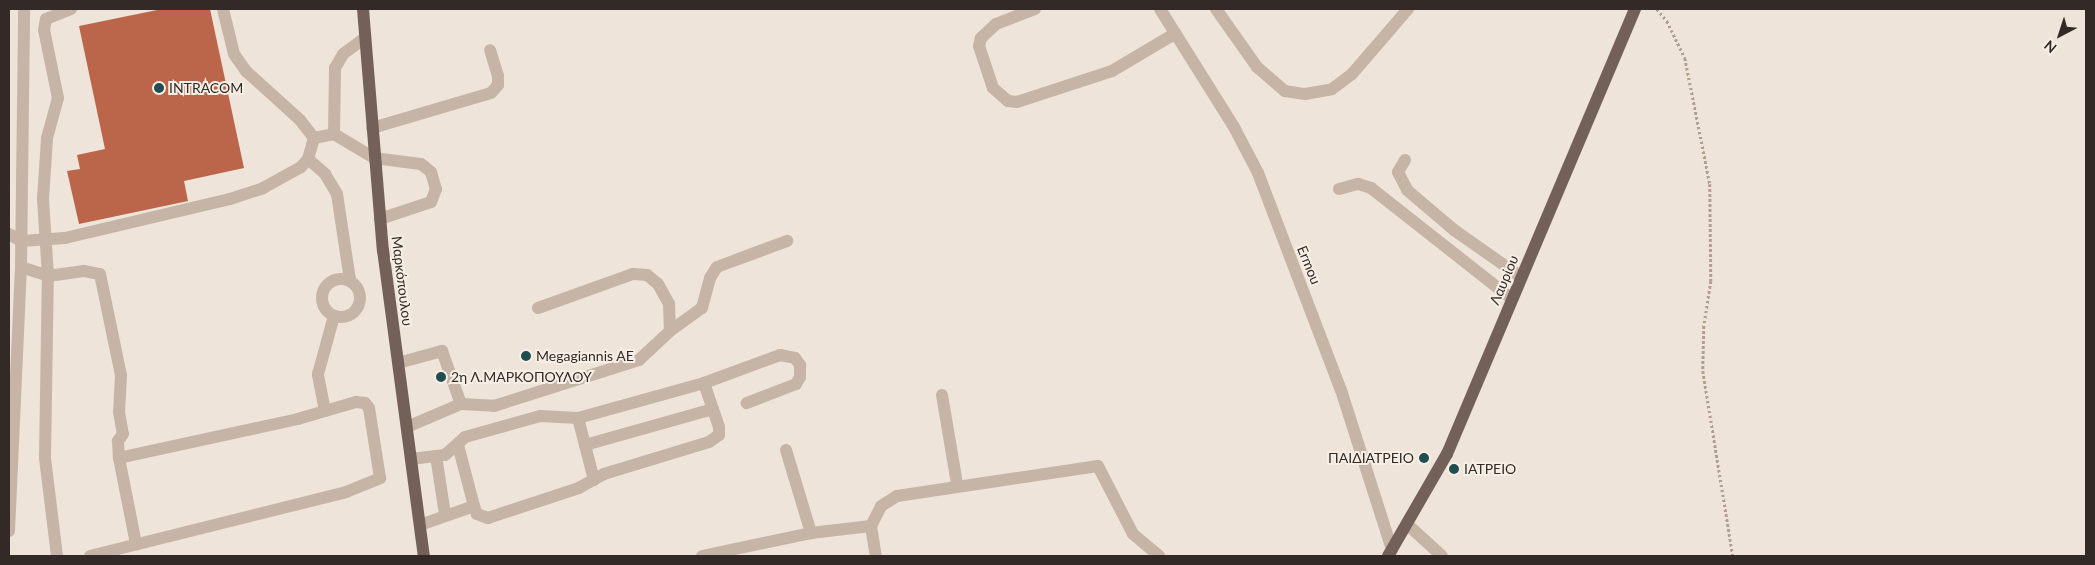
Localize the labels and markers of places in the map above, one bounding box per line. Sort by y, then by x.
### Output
place label: INTRACOM [169,80,243,96]
marker: INTRACOM [153,82,165,94]
place label: Megagiannis AE [536,348,634,364]
marker: Megagiannis AE [520,350,532,362]
place label: 2η Λ.ΜΑΡΚΟΠΟΥΛΟΥ [451,369,592,385]
marker: 2η Λ.ΜΑΡΚΟΠΟΥΛΟΥ [435,371,447,383]
place label: ΠΑΙΔΙΑΤΡΕΙΟ [1328,450,1414,466]
marker: ΠΑΙΔΙΑΤΡΕΙΟ [1418,452,1430,464]
place label: ΙΑΤΡΕΙΟ [1464,461,1516,477]
marker: ΙΑΤΡΕΙΟ [1448,463,1460,475]

